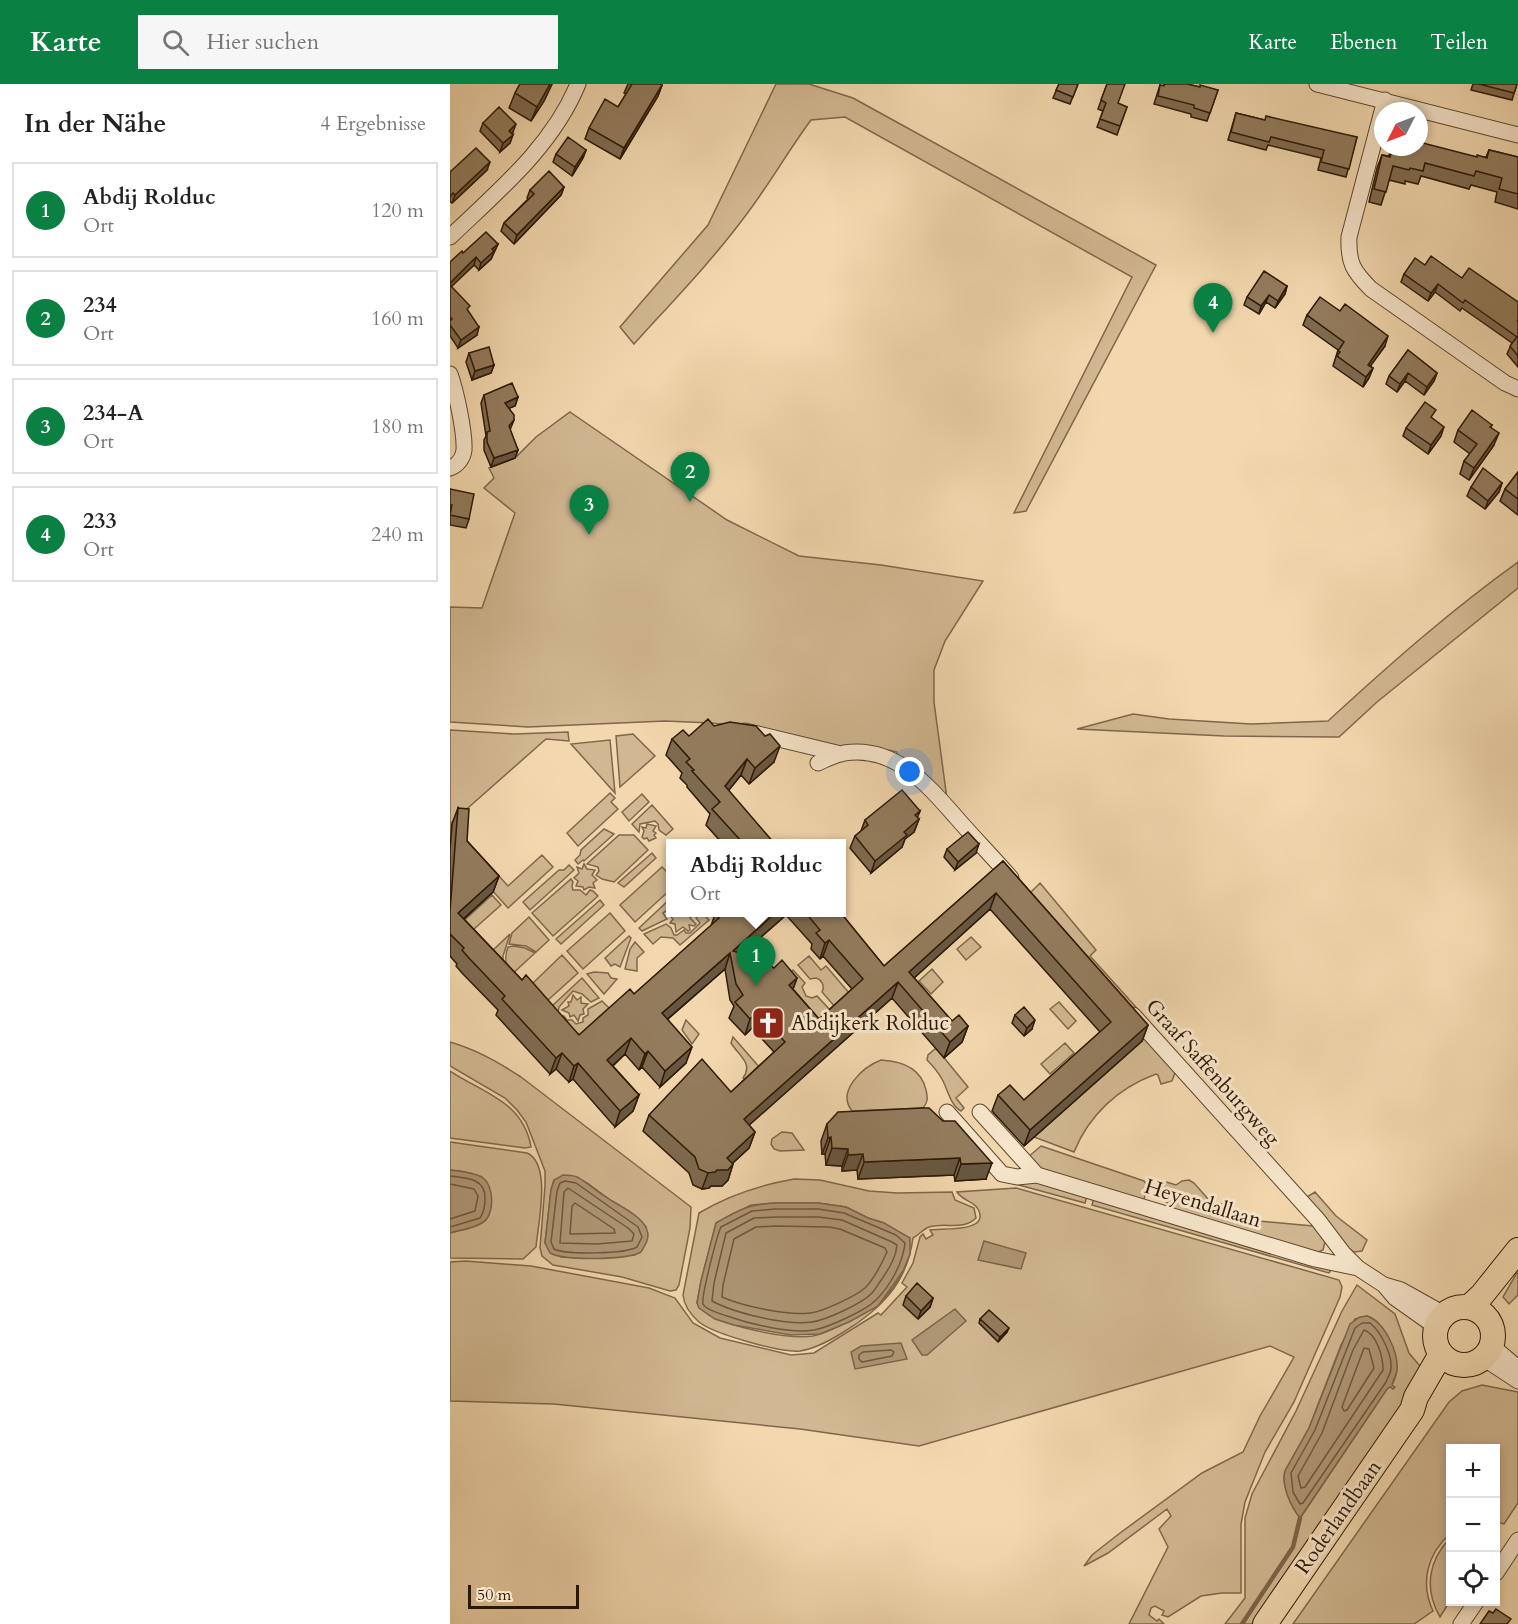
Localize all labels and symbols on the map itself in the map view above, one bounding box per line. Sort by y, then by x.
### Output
north arrow [1374,102,1428,156]
pin: 4 [1194,284,1233,333]
pin: 2 [670,452,710,502]
pin: 3 [570,486,608,535]
your location [895,757,924,786]
pin: 1 [736,936,776,986]
street label: Graaf Saffenburgweg [1139,993,1287,1152]
church icon: Abdijkerk Rolduc [750,1005,786,1041]
place label: Abdijkerk Rolduc [791,1009,949,1038]
street label: Heyendallaan [1141,1172,1265,1235]
street label: Roderlandbaan [1288,1454,1389,1580]
scale bar [468,1582,579,1610]

